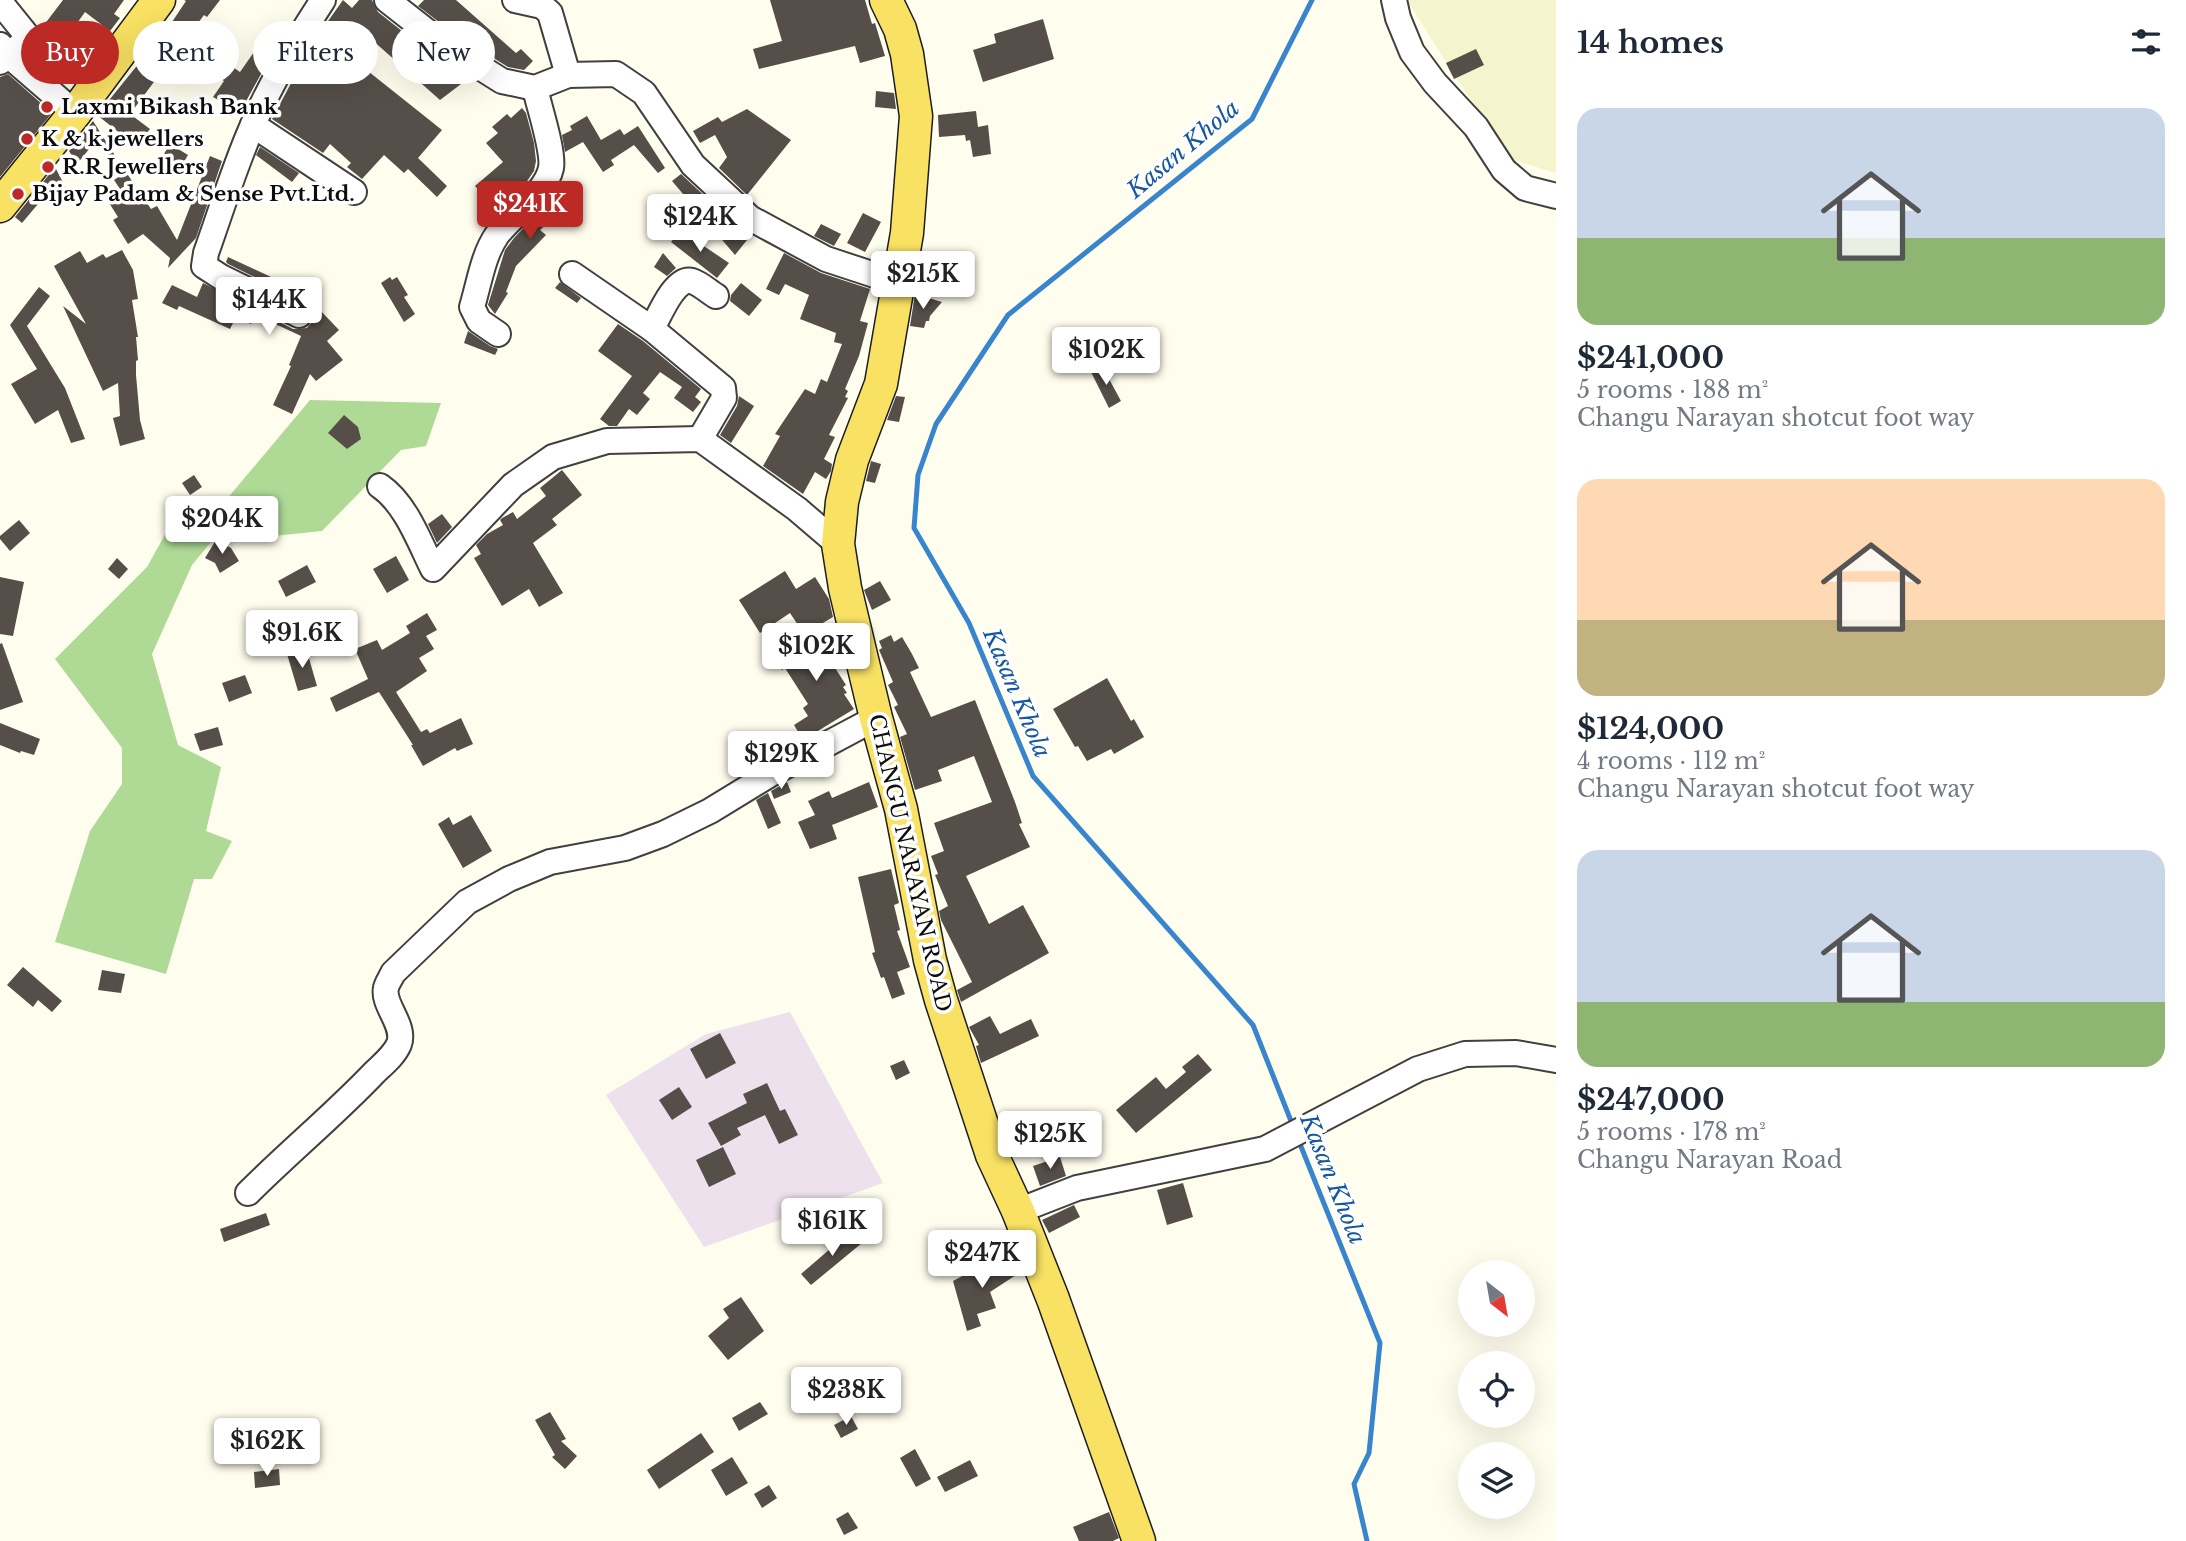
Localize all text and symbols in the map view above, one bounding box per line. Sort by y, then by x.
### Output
chip: Buy [21,21,119,84]
chip: Rent [133,21,239,84]
chip: Filters [253,21,378,84]
chip: New [392,21,495,84]
icon: filters [2127,23,2165,61]
text: 14 homes [1577,24,1724,61]
place label: Laxmi Bikash Bank [61,94,279,120]
water label: Kasan Khola [1120,94,1245,205]
marker: Laxmi Bikash Bank [39,99,55,115]
place label: K & k jewellers [41,126,204,152]
marker: K & k jewellers [19,131,35,147]
icon: home [1808,153,1934,279]
place label: R.R Jewellers [62,154,205,180]
marker: R.R Jewellers [40,159,56,175]
place label: Bijay Padam & Sense Pvt.Ltd. [32,181,355,207]
pin: $241K [481,182,579,241]
marker: Bijay Padam & Sense Pvt.Ltd. [10,186,26,202]
text: $241K [493,190,567,218]
pin: $124K [651,194,749,254]
text: $124K [663,203,737,231]
pin: $215K [874,252,972,311]
text: $215K [887,260,959,288]
pin: $144K [220,278,318,337]
text: $144K [232,286,306,314]
pin: $102K [1057,328,1155,387]
text: $102K [1068,336,1144,364]
text: $241,000 [1577,339,1724,376]
text: 5 rooms · 188 m² [1577,376,1768,404]
text: Changu Narayan shotcut foot way [1577,404,1974,432]
pin: $204K [173,496,271,556]
text: $204K [181,505,263,533]
icon: home [1808,524,1934,650]
pin: $91.6K [245,610,359,670]
text: $91.6K [262,619,342,647]
water label: Kasan Khola [977,623,1057,762]
pin: $102K [767,624,865,683]
text: $102K [778,632,854,660]
text: $124,000 [1577,710,1724,747]
street label: CHANGU NARAYAN ROAD [863,711,957,1015]
pin: $129K [732,732,830,791]
text: $129K [744,740,818,768]
text: 4 rooms · 112 m² [1577,747,1765,775]
text: Changu Narayan shotcut foot way [1577,775,1974,803]
icon: home [1808,895,1934,1021]
text: $247,000 [1577,1081,1725,1118]
water label: Kasan Khola [1294,1109,1372,1248]
pin: $125K [1001,1112,1099,1171]
text: 5 rooms · 178 m² [1577,1118,1766,1146]
text: $125K [1014,1120,1086,1148]
text: Changu Narayan Road [1577,1146,1842,1174]
pin: $161K [783,1198,881,1258]
text: $161K [797,1207,867,1235]
pin: $247K [933,1230,1031,1290]
text: $247K [944,1239,1020,1267]
north arrow [1458,1260,1535,1337]
map controls [1458,1260,1535,1519]
button: locate [1458,1351,1535,1428]
pin: $238K [797,1368,895,1427]
text: $238K [807,1376,885,1404]
pin: $162K [218,1418,316,1478]
text: $162K [230,1427,304,1455]
button: layers [1458,1442,1535,1519]

